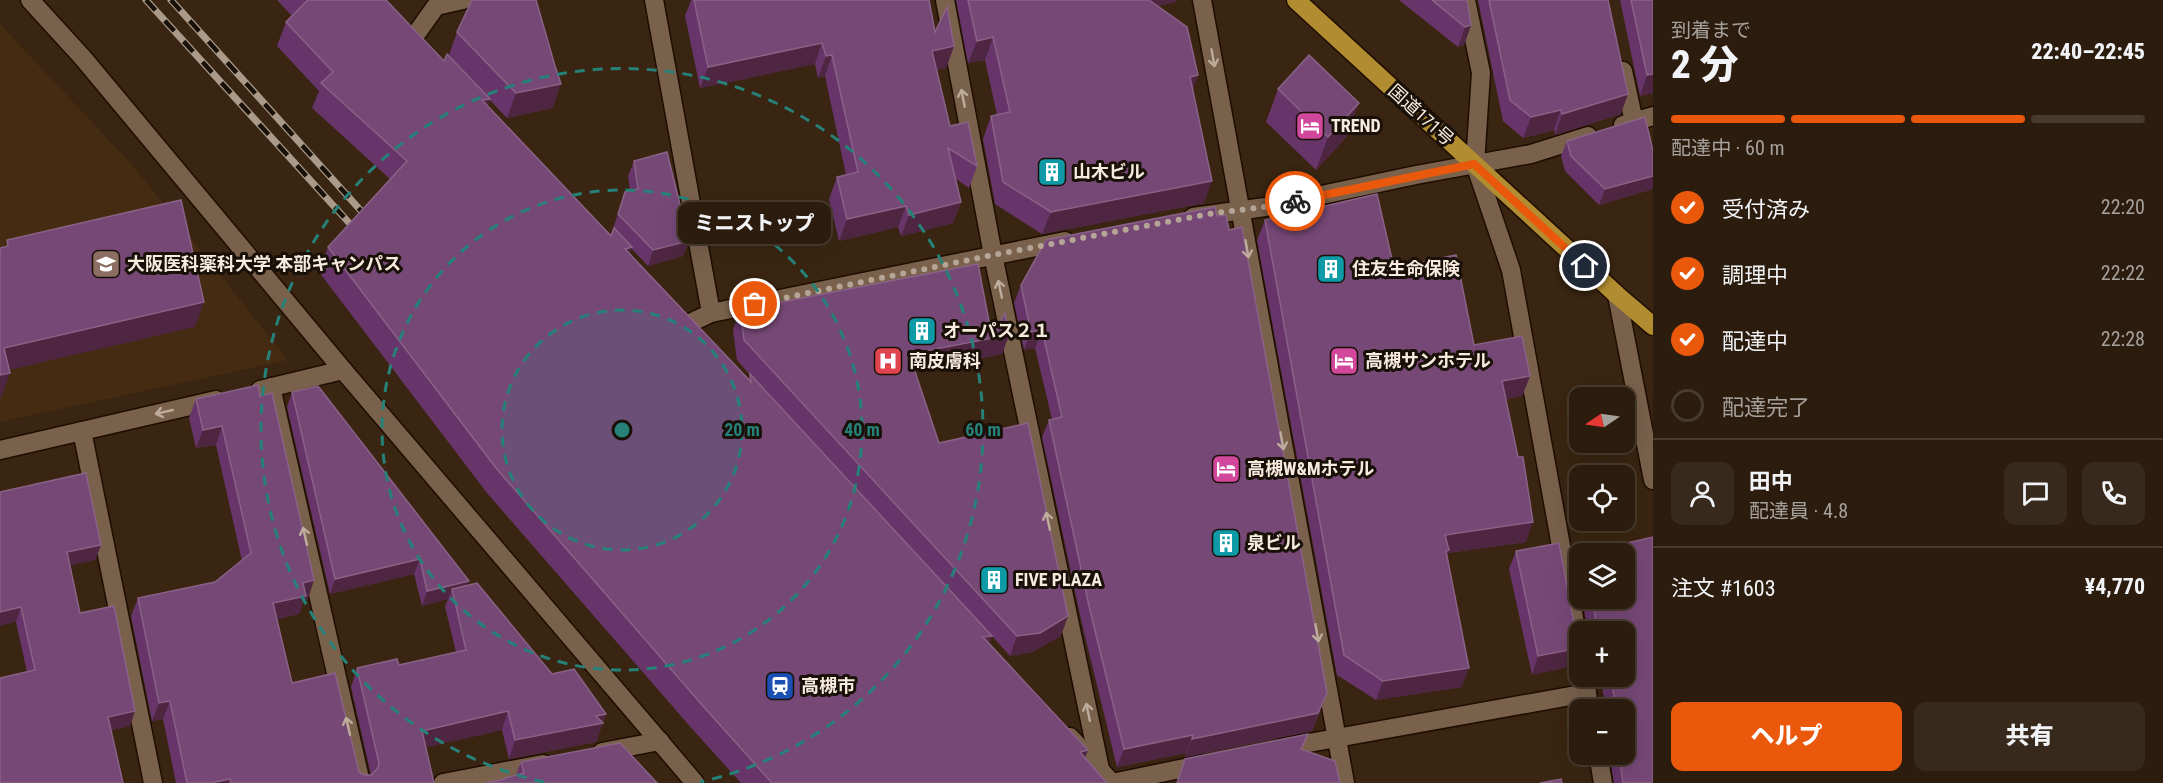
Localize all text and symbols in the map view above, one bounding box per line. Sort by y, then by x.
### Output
text: 到着まで [1671,18,1751,42]
text: 22:40–22:45 [2031,39,2145,64]
text: 2 分 [1671,42,1739,88]
one-way arrow [1207,47,1218,67]
street label: 国道171号 [1384,80,1458,149]
one-way arrow [957,88,968,108]
hotel icon: TREND [1294,110,1326,142]
place label: TREND [1331,115,1381,136]
text: 配達中 · 60 m [1671,136,1784,160]
building icon: 山木ビル [1036,156,1068,188]
place label: 山木ビル [1073,161,1145,182]
courier [1265,171,1325,231]
icon: bike [1279,185,1312,218]
icon: check [1671,191,1704,224]
text: 22:20 [2101,195,2145,219]
text: 受付済み [1722,197,1810,222]
callout: ミニストップ [678,202,831,244]
text: ミニストップ [695,211,815,235]
one-way arrow [1242,239,1253,259]
pin [1559,240,1610,291]
school or university icon: 大阪医科薬科大学 本部キャンパス [90,248,122,280]
icon: home [1568,249,1601,282]
place label: 大阪医科薬科大学 本部キャンパス [127,253,401,274]
building icon: 住友生命保険 [1315,253,1347,285]
icon: check [1671,257,1704,290]
place label: 住友生命保険 [1352,258,1460,279]
text: 22:22 [2101,261,2145,285]
text: 調理中 [1722,263,1788,288]
pin [729,278,780,329]
one-way arrow [994,280,1006,299]
icon: bag [738,287,771,320]
building icon: オーパス２１ [906,315,938,347]
place label: オーパス２１ [943,320,1051,341]
icon: check [1671,323,1704,356]
text: 22:28 [2101,327,2145,351]
text: 配達中 [1722,329,1788,354]
hospital icon: 南皮膚科 [872,345,904,377]
hotel icon: 高槻サンホテル [1328,345,1360,377]
place label: 南皮膚科 [909,350,981,371]
place label: 高槻サンホテル [1365,350,1491,371]
north arrow [1569,387,1635,453]
map controls [1569,387,1635,765]
text: 配達完了 [1722,395,1810,420]
one-way arrow [154,407,174,418]
text: 20 m [724,419,760,440]
text: 40 m [844,419,880,440]
text: 60 m [965,419,1001,440]
centre of rings [612,420,632,440]
one-way arrow [1277,431,1288,451]
hotel icon: 高槻W&Mホテル [1210,453,1242,485]
place label: 高槻W&Mホテル [1247,458,1375,479]
button: person [1671,462,1734,525]
button: chat [2004,462,2067,525]
button: phone [2082,462,2145,525]
button: locate [1569,465,1635,531]
text: 田中 [1749,469,1793,494]
text: 配達員 · 4.8 [1749,499,1848,523]
one-way arrow [1042,512,1054,531]
one-way arrow [298,527,310,546]
building icon: 泉ビル [1210,527,1242,559]
place label: 泉ビル [1247,532,1301,553]
button: layers [1569,543,1635,609]
building icon: FIVE PLAZA [978,564,1010,596]
place label: FIVE PLAZA [1015,569,1102,590]
text: ¥4,770 [2085,574,2145,599]
text: 注文 #1603 [1671,576,1776,601]
button: + [1569,621,1635,687]
one-way arrow [1312,623,1323,642]
station icon: 高槻市 [764,670,796,702]
place label: 高槻市 [801,675,855,696]
button: − [1569,699,1635,765]
button: ヘルプ [1671,702,1902,771]
button: 共有 [1914,702,2145,771]
one-way arrow [1082,703,1093,722]
one-way arrow [342,717,354,736]

